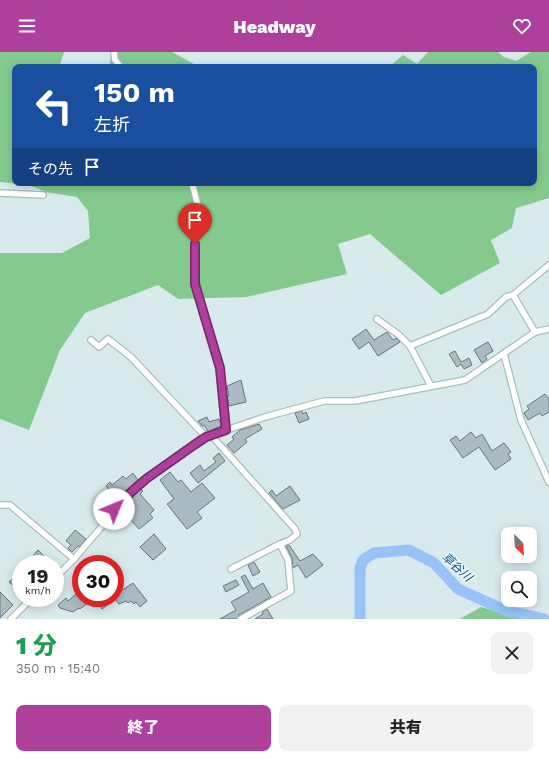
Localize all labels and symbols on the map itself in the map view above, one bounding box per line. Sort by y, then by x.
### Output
pin [178,203,212,244]
position arrow [93,488,135,530]
north arrow [501,527,537,563]
water label: 草谷川 [439,550,477,586]
speed limit sign: 30 [72,555,124,607]

